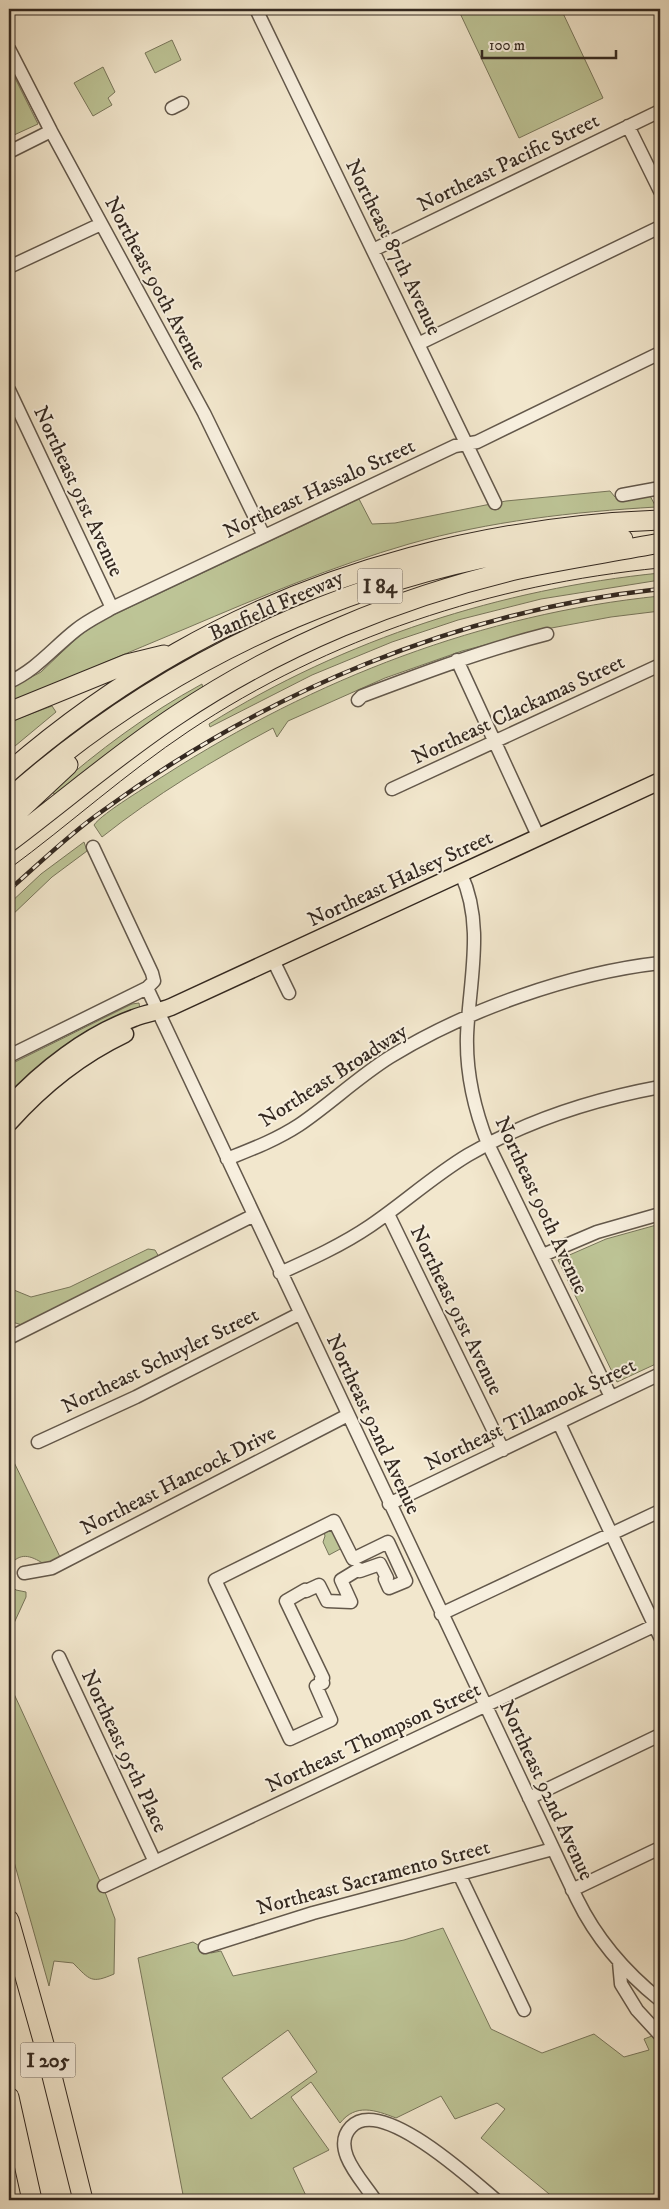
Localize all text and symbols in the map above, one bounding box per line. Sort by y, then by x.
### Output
scale bar [482,28,615,60]
text: 100 m [489,36,525,55]
street label: Northeast Pacific Street [413,107,604,218]
street label: Northeast 87th Avenue [339,155,447,340]
street label: Northeast 90th Avenue [98,192,212,375]
street label: Northeast 91st Avenue [27,402,129,581]
street label: Northeast Hassalo Street [219,433,420,545]
street label: Banfield Freeway [205,564,349,647]
road number: I 84 [358,568,402,604]
street label: Northeast Clackamas Street [408,649,629,771]
street label: Northeast Halsey Street [304,825,497,933]
street label: Northeast Broadway [255,1018,413,1133]
street label: Northeast 90th Avenue [489,1113,594,1299]
street label: Northeast 91st Avenue [404,1222,509,1400]
street label: Northeast Schuyler Street [58,1302,263,1420]
street label: Northeast 92nd Avenue [320,1330,426,1519]
street label: Northeast Tillamook Street [421,1352,640,1477]
street label: Northeast Hancock Drive [76,1420,281,1541]
street label: Northeast 95th Place [75,1666,173,1837]
street label: Northeast Thompson Street [262,1677,485,1799]
street label: Northeast 92nd Avenue [493,1696,599,1885]
street label: Northeast Sacramento Street [254,1834,493,1922]
road number: I 205 [20,2042,76,2078]

